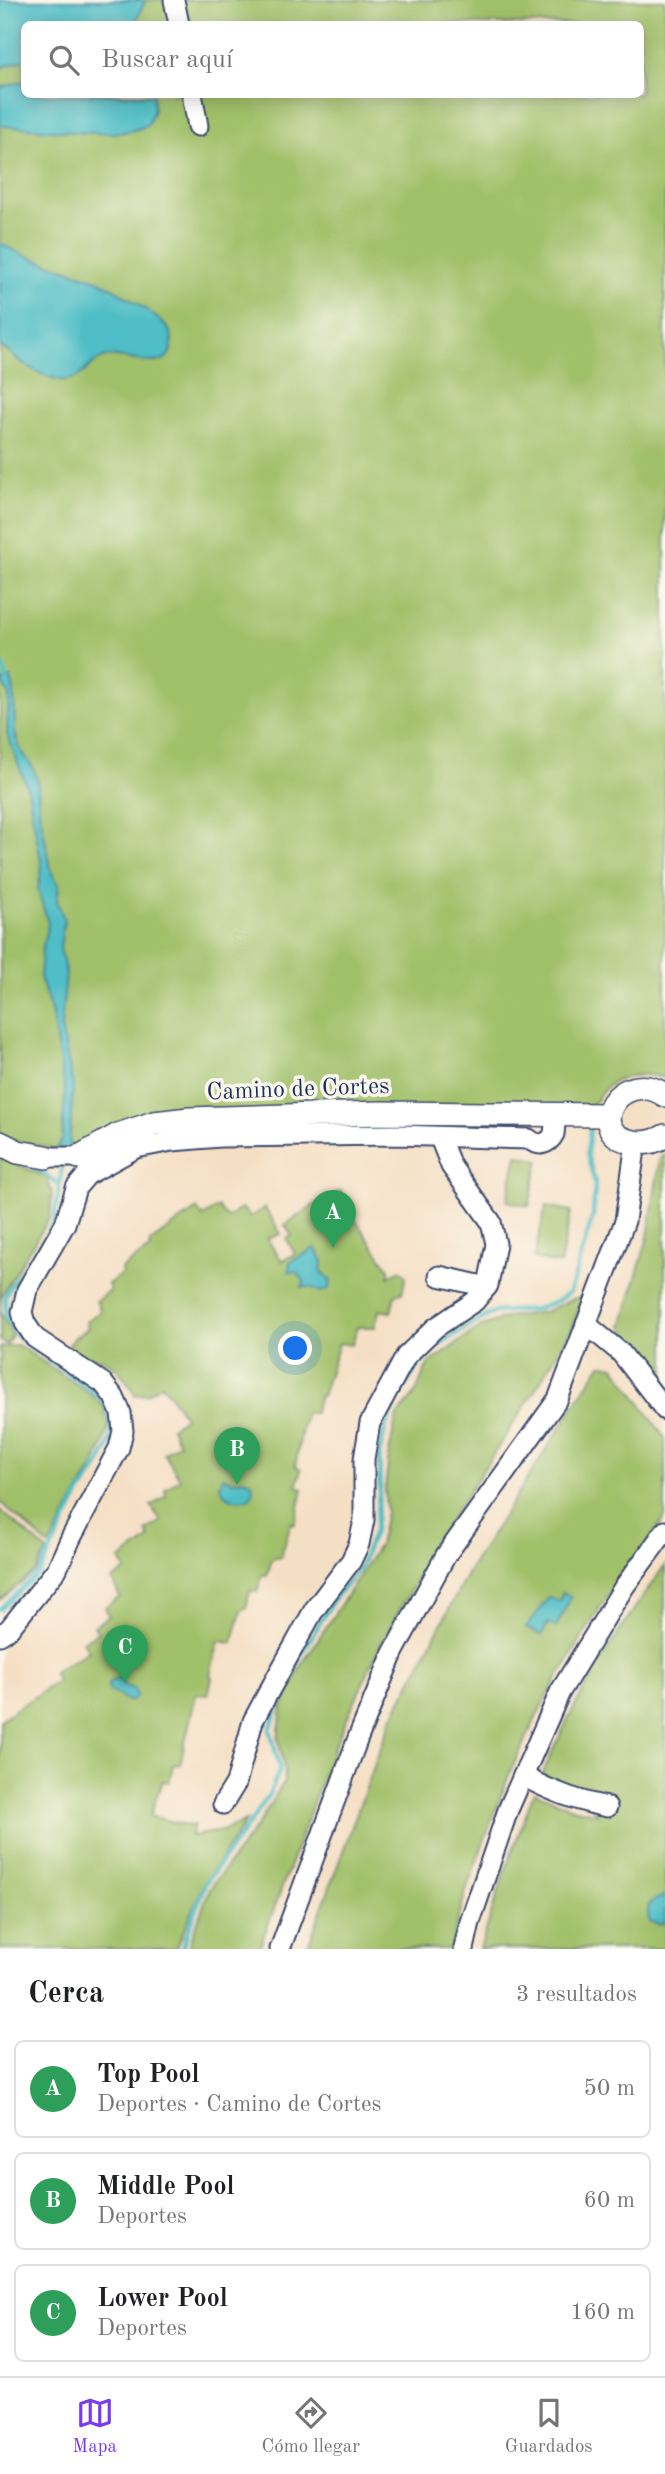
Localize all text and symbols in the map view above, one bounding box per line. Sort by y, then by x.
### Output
search box [21,21,644,98]
icon: search [45,41,83,79]
text: Buscar aquí [101,47,233,73]
street label: Camino de Cortes [206,1075,390,1105]
pin: A [310,1190,356,1248]
your location [278,1331,312,1365]
pin: B [214,1427,260,1485]
pin: C [102,1625,148,1683]
text: Cerca [28,1979,104,2009]
text: 3 resultados [516,1983,637,2006]
text: Top Pool [97,2062,200,2088]
text: A [44,2077,62,2100]
text: 50 m [584,2077,635,2100]
text: Deportes · Camino de Cortes [97,2093,382,2116]
text: Middle Pool [97,2174,235,2200]
text: B [45,2189,61,2212]
text: 60 m [584,2189,635,2212]
text: Deportes [97,2205,187,2228]
text: Lower Pool [97,2286,228,2312]
text: C [45,2301,61,2324]
text: 160 m [570,2301,635,2324]
text: Deportes [97,2317,187,2340]
tab: Mapa [72,2394,117,2459]
tab: Cómo llegar [262,2394,360,2459]
tab: Guardados [505,2394,593,2459]

